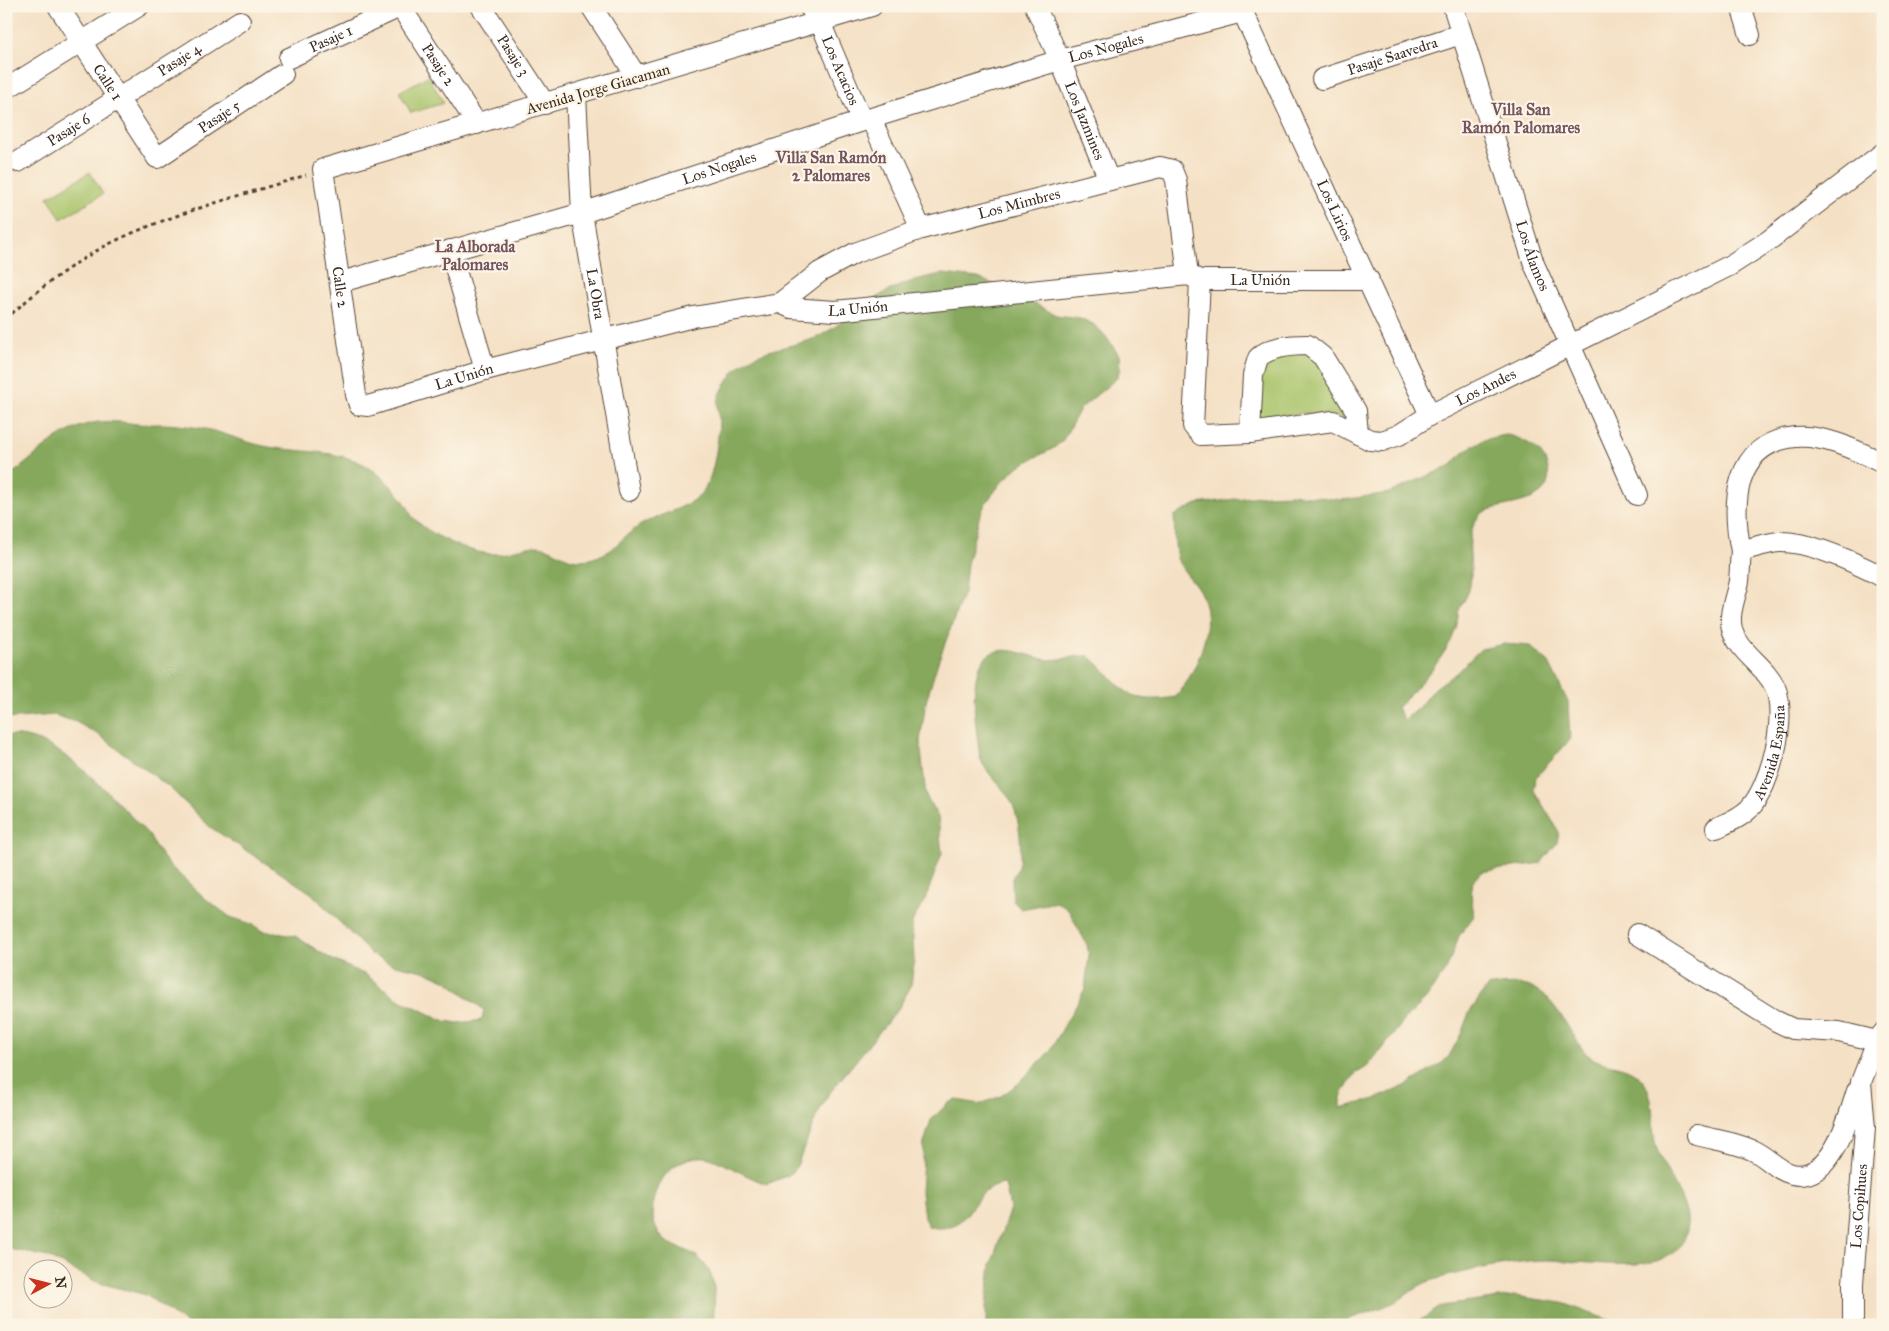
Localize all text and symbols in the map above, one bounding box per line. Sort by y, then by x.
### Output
street label: Pasaje 1 [306,21,355,56]
street label: Los Nogales [1066,29,1145,66]
street label: Pasaje 3 [493,31,533,79]
street label: Los Acacios [818,33,863,108]
street label: Pasaje Saavedra [1345,33,1440,79]
street label: Pasaje 4 [154,39,205,80]
street label: Pasaje 2 [418,40,459,90]
street label: Avenida Jorge Giacaman [523,60,672,119]
street label: Calle 1 [89,61,126,104]
street label: Los Jazmines [1061,79,1109,162]
street label: Pasaje 5 [195,96,243,137]
district label: Villa San Ramón Palomares [1462,100,1580,137]
street label: Pasaje 6 [44,109,95,150]
street label: Los Nogales [680,147,758,188]
district label: Villa San Ramón 2 Palomares [775,148,887,185]
street label: Los Lirios [1313,177,1357,244]
street label: Los Mimbres [976,184,1062,223]
street label: Los Álamos [1512,218,1554,294]
district label: La Alborada Palomares [435,237,517,274]
street label: Calle 2 [328,265,352,310]
street label: La Obra [582,267,609,321]
street label: La Unión [1230,271,1290,289]
street label: La Unión [827,297,889,320]
street label: La Unión [433,359,495,394]
street label: Los Andes [1453,365,1519,410]
street label: Avenida España [1749,704,1789,804]
street label: Los Copihues [1847,1163,1871,1249]
north arrow [22,1258,72,1308]
text: N [51,1276,70,1290]

